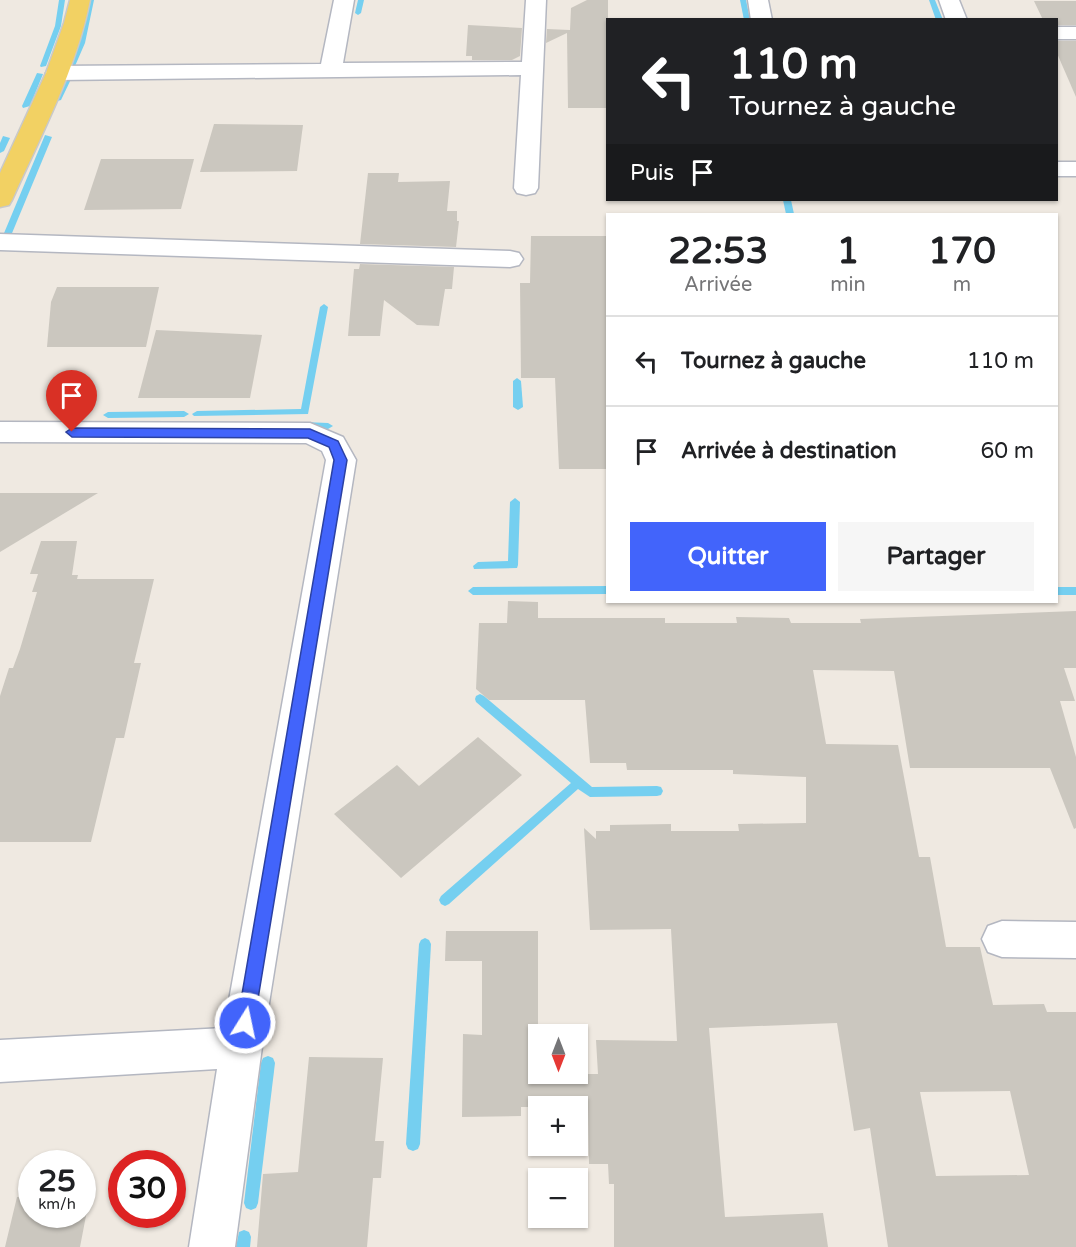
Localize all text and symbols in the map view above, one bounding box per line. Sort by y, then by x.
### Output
text: 110 m [729,39,858,90]
icon: left [630,42,708,120]
text: Tournez à gauche [729,90,956,123]
icon: arrive [686,156,719,189]
text: Puis [630,160,674,186]
text: 22:53 [668,230,768,273]
text: 1 [837,230,859,273]
text: 170 [928,230,996,273]
text: Arrivée [684,273,752,297]
text: min [830,273,866,297]
text: m [953,273,971,297]
icon: left [630,345,663,378]
text: Tournez à gauche [681,348,866,374]
text: 110 m [967,348,1034,374]
pin [46,370,97,432]
icon: arrive [55,379,88,412]
icon: arrive [630,435,663,468]
text: Arrivée à destination [681,438,897,464]
text: 60 m [980,438,1034,464]
button: Quitter [630,522,826,591]
button: Partager [838,522,1034,591]
position arrow [213,991,277,1055]
north arrow [528,1024,588,1084]
map controls [528,1024,588,1228]
button: + [528,1096,588,1156]
speed limit sign: 30 [108,1150,186,1228]
text: 25 [38,1163,76,1200]
button: − [528,1168,588,1228]
text: km/h [38,1195,76,1213]

